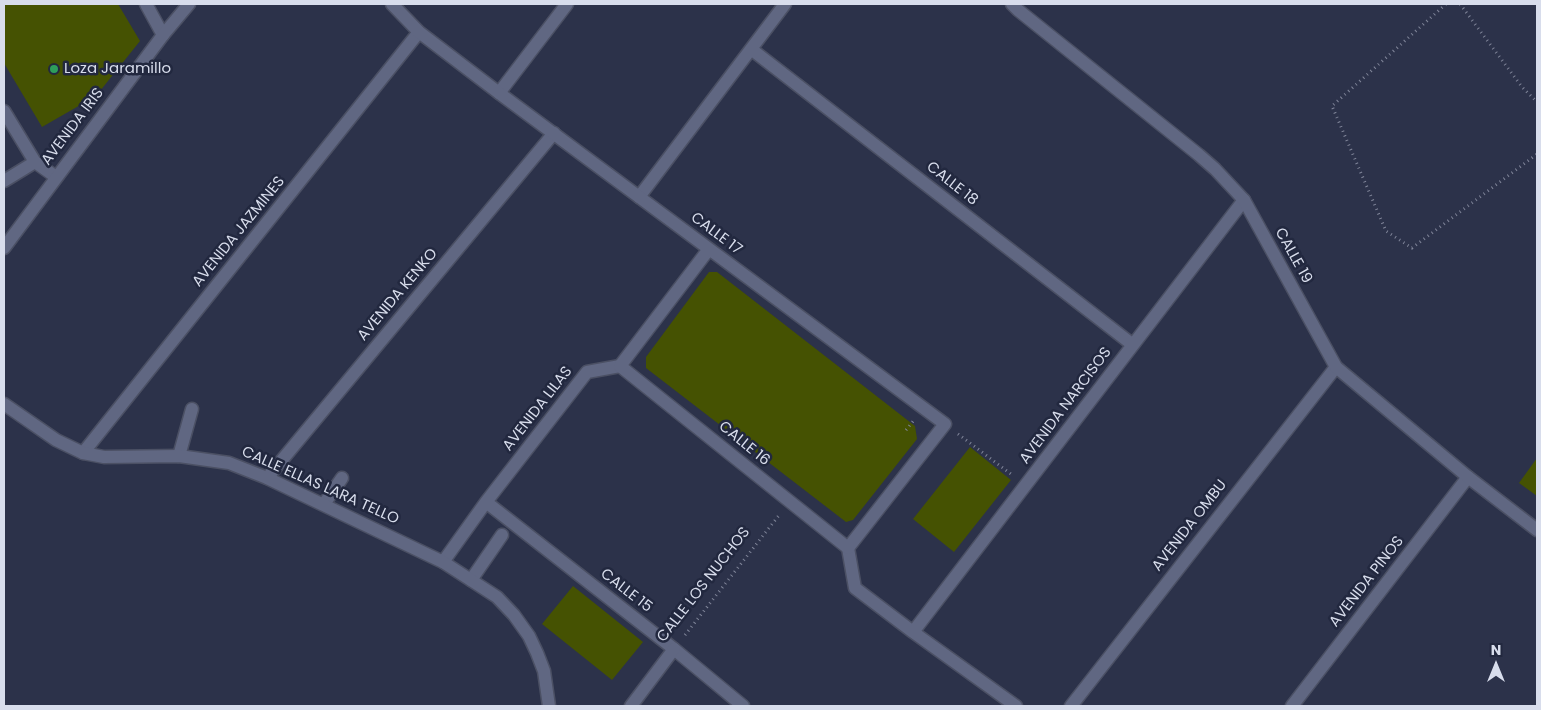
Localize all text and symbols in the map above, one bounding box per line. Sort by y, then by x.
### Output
place label: Loza Jaramillo [64,60,171,78]
marker: Loza Jaramillo [48,63,60,75]
street label: AVENIDA IRIS [38,85,108,169]
street label: CALLE 18 [923,158,981,210]
street label: AVENIDA JAZMINES [189,173,289,291]
street label: CALLE 17 [687,209,745,259]
street label: CALLE 19 [1270,225,1316,287]
street label: AVENIDA KENKO [354,245,442,345]
street label: AVENIDA NARCISOS [1016,344,1116,468]
street label: AVENIDA LILAS [499,363,577,455]
street label: CALLE 16 [715,418,773,470]
street label: CALLE ELLAS LARA TELLO [239,443,401,529]
street label: AVENIDA OMBU [1149,477,1231,575]
street label: CALLE LOS NUCHOS [654,524,754,646]
street label: AVENIDA PINOS [1326,533,1408,631]
street label: CALLE 15 [597,565,655,617]
north arrow [1471,640,1521,690]
text: N [1491,640,1501,660]

